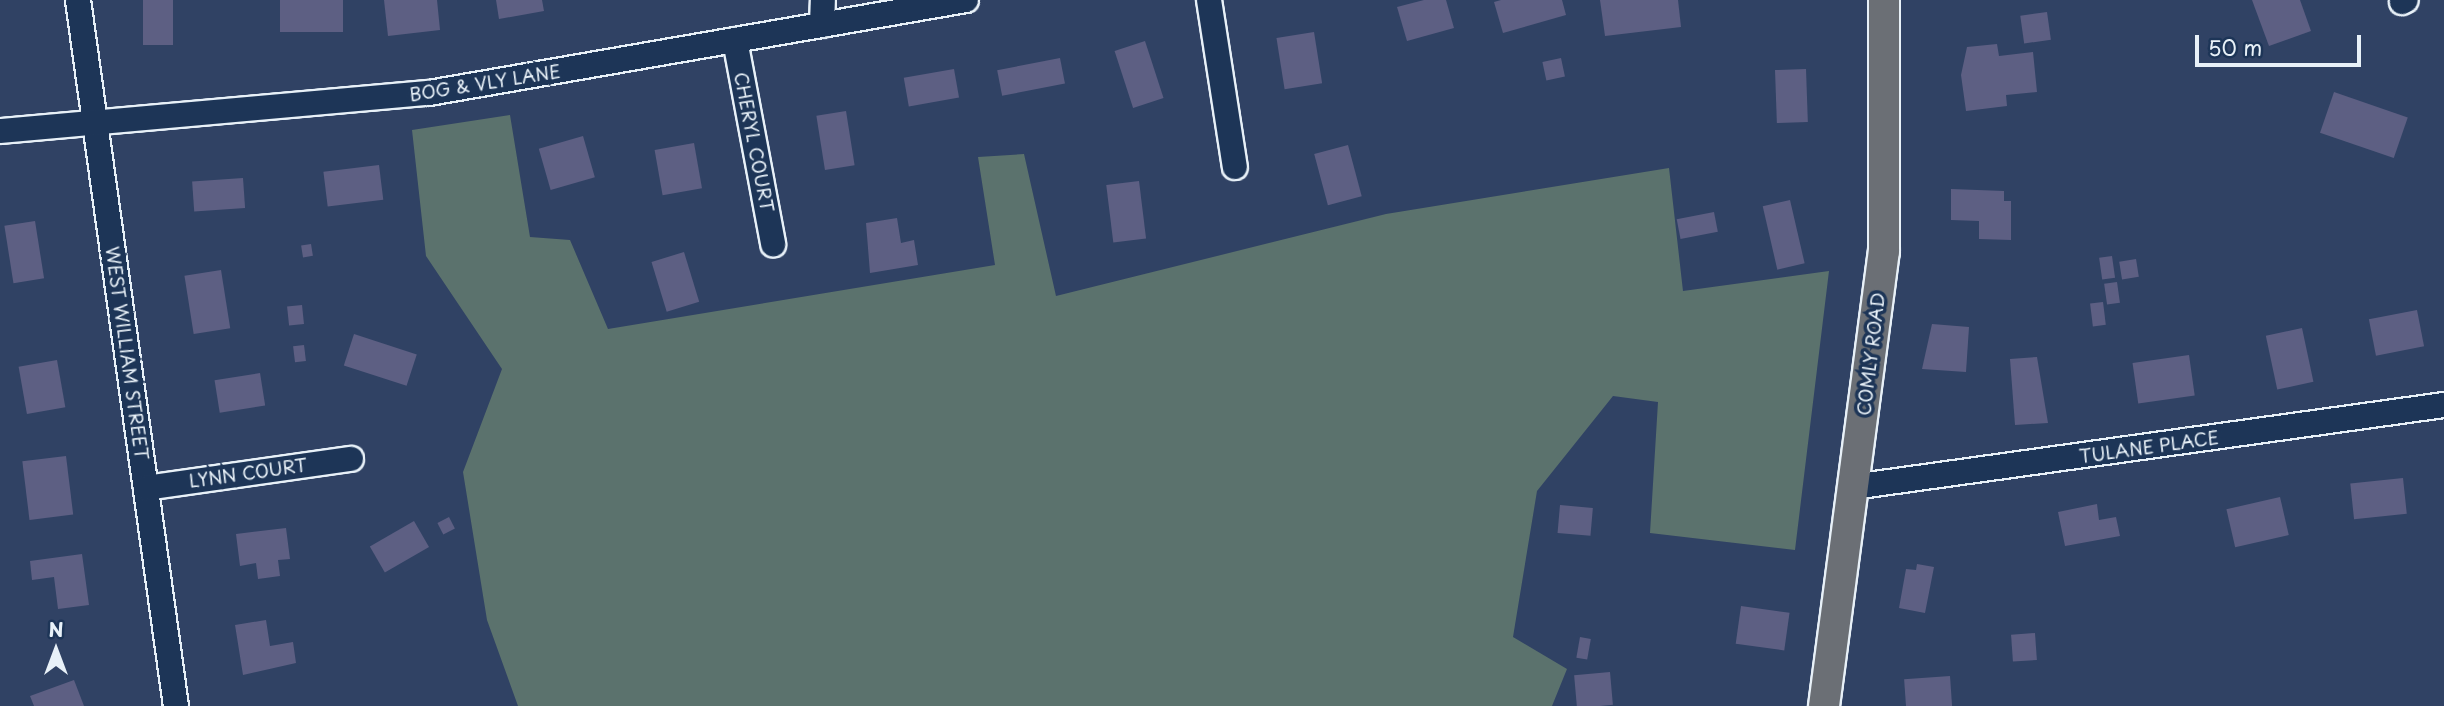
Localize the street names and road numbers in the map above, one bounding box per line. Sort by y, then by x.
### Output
street label: BOG & VLY LANE [407,60,563,106]
street label: CHERYL COURT [730,70,778,214]
street label: WEST WILLIAM STREET [101,244,153,462]
street label: COMLY ROAD [1853,291,1889,417]
street label: TULANE PLACE [2078,427,2220,467]
street label: LYNN COURT [187,454,309,492]

